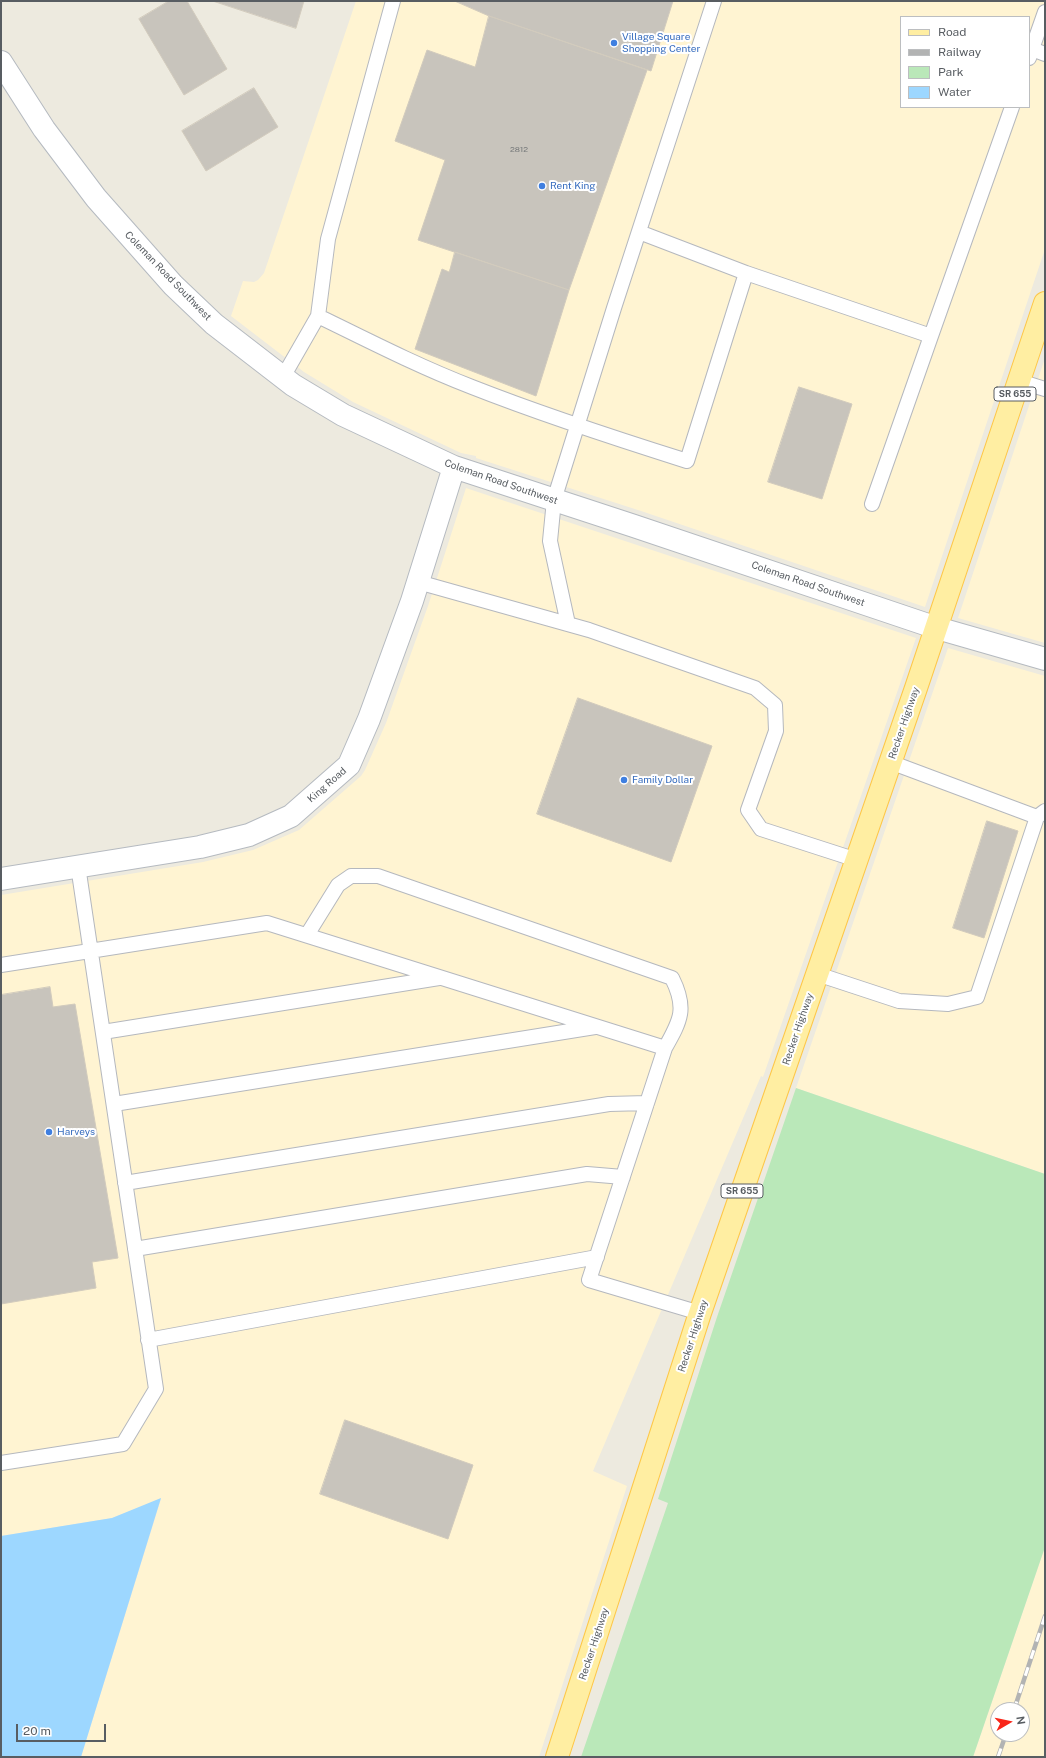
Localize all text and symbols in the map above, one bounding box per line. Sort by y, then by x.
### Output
legend [900,16,1030,108]
text: Road [938,25,966,39]
place label: Village Square Shopping Center [622,31,700,54]
marker: Village Square Shopping Center [609,38,619,48]
text: Railway [938,45,981,59]
text: Park [938,65,964,79]
text: Water [938,85,971,99]
house number: 2812 [510,145,528,155]
place label: Rent King [550,180,595,192]
marker: Rent King [537,181,547,191]
street label: Coleman Road Southwest [122,229,214,323]
road number: SR 655 [994,387,1036,401]
street label: Coleman Road Southwest [443,457,559,507]
street label: Coleman Road Southwest [750,559,866,609]
street label: Recker Highway [886,685,922,761]
street label: King Road [305,765,349,805]
place label: Family Dollar [632,774,693,786]
marker: Family Dollar [619,775,629,785]
street label: Recker Highway [780,991,816,1067]
place label: Harveys [57,1126,95,1138]
marker: Harveys [44,1127,54,1137]
road number: SR 655 [721,1184,763,1198]
street label: Recker Highway [676,1298,710,1374]
street label: Recker Highway [577,1606,611,1682]
north arrow [990,1702,1030,1742]
text: N [1014,1715,1027,1725]
scale bar [18,1716,108,1742]
text: 20 m [23,1724,51,1738]

